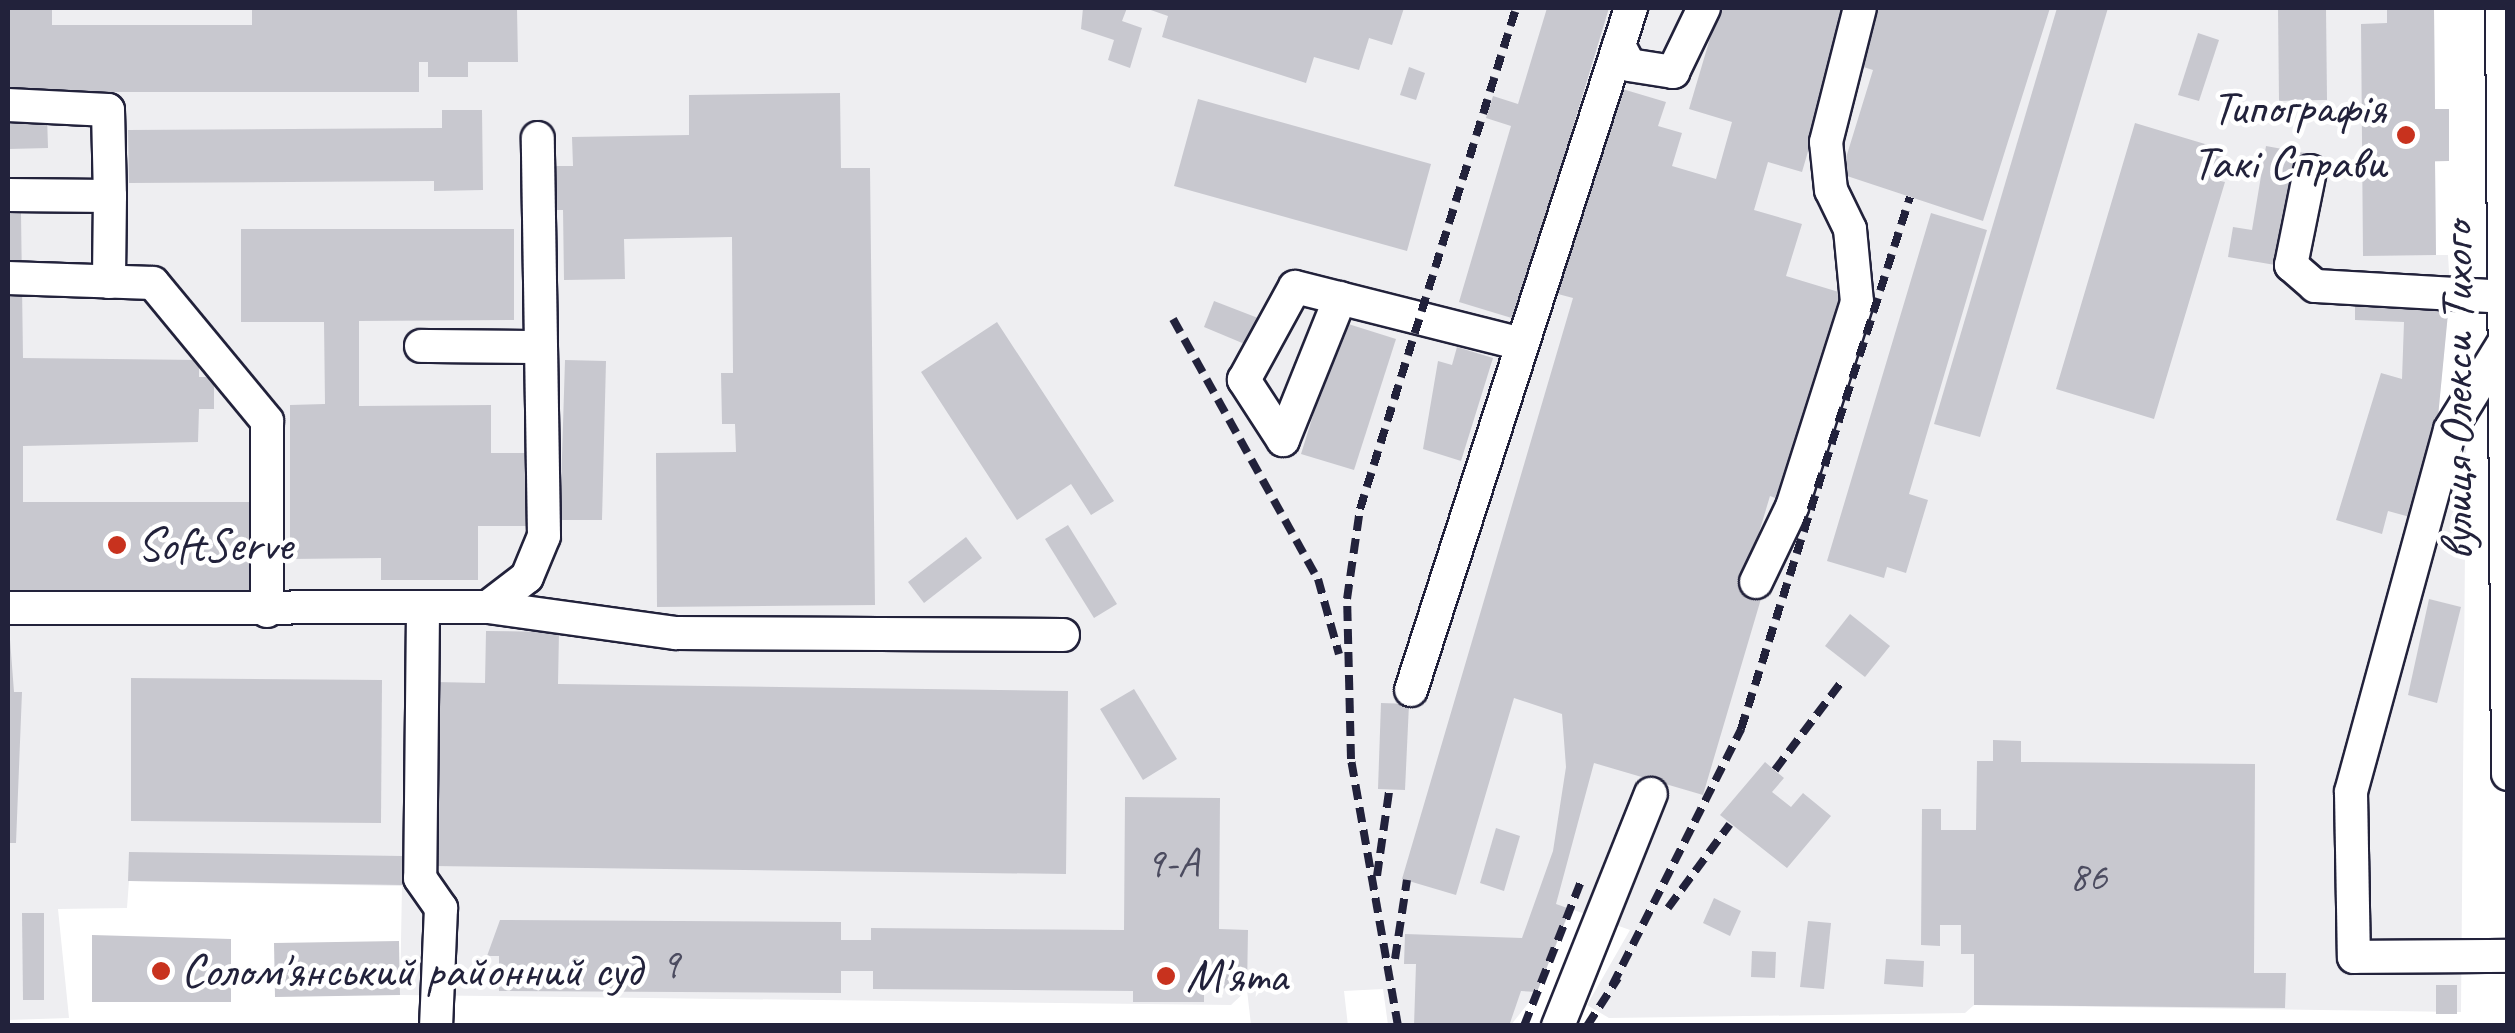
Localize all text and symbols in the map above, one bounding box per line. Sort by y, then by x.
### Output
place label: Типографія Такі Справи [2192,78,2386,191]
marker: Типографія Такі Справи [2395,124,2417,146]
street label: вулиця Олекси Тихого [2428,222,2486,560]
place label: SoftServe [137,516,292,574]
marker: SoftServe [106,534,128,556]
house number: 9-А [1145,838,1199,888]
house number: 86 [2069,852,2107,902]
house number: 9 [661,939,679,989]
place label: Солом'янський районний суд [181,942,641,1000]
place label: М'ята [1186,947,1287,1005]
marker: Солом'янський районний суд [150,960,172,982]
marker: М'ята [1155,965,1177,987]

